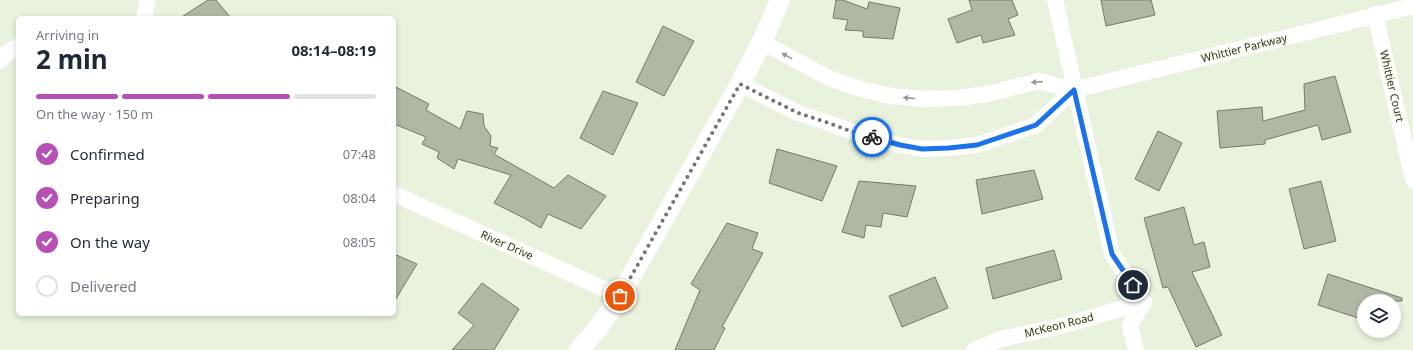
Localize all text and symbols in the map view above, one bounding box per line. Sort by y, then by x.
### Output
text: Arriving in [36,26,99,44]
street label: Whittier Parkway [1199,30,1289,65]
text: 08:14–08:19 [291,40,376,60]
text: 2 min [36,41,108,77]
street label: Whittier Court [1377,49,1408,123]
one-way arrow [781,53,793,59]
one-way arrow [1031,79,1043,86]
one-way arrow [903,95,915,101]
text: On the way · 150 m [36,105,153,123]
courier [852,117,892,157]
icon: bike [861,126,883,148]
icon: check [36,143,58,165]
text: Confirmed [70,144,145,164]
text: 07:48 [343,145,376,163]
icon: check [36,187,58,209]
text: Preparing [70,188,140,208]
text: 08:04 [343,189,376,207]
street label: River Drive [479,226,536,263]
icon: check [36,231,58,253]
text: On the way [70,232,150,252]
text: 08:05 [343,233,376,251]
pin [1116,268,1150,302]
icon: home [1122,274,1144,296]
text: Delivered [70,276,137,296]
pin [603,279,637,313]
icon: bag [609,285,631,307]
map controls [1357,294,1401,338]
button: layers [1357,294,1401,338]
street label: McKeon Road [1023,309,1095,340]

